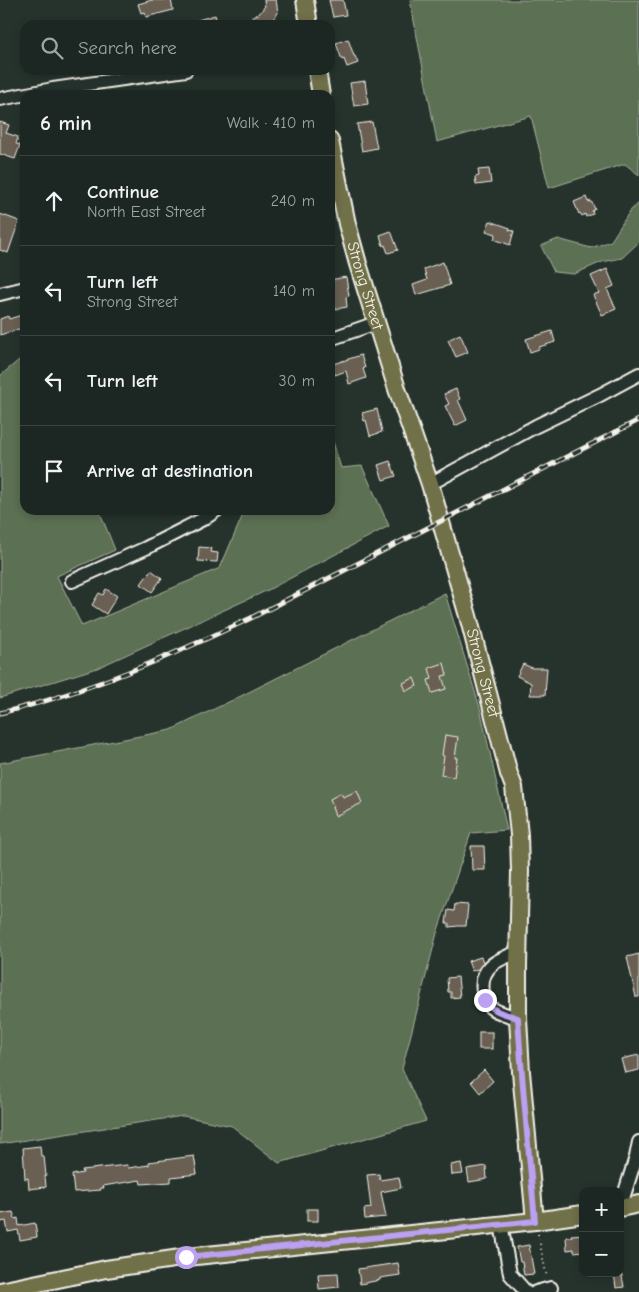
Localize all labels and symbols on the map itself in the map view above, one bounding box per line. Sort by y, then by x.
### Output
street label: Strong Street [343,240,387,332]
street label: Strong Street [463,627,503,720]
route end [474,989,497,1012]
route start [175,1246,198,1269]

